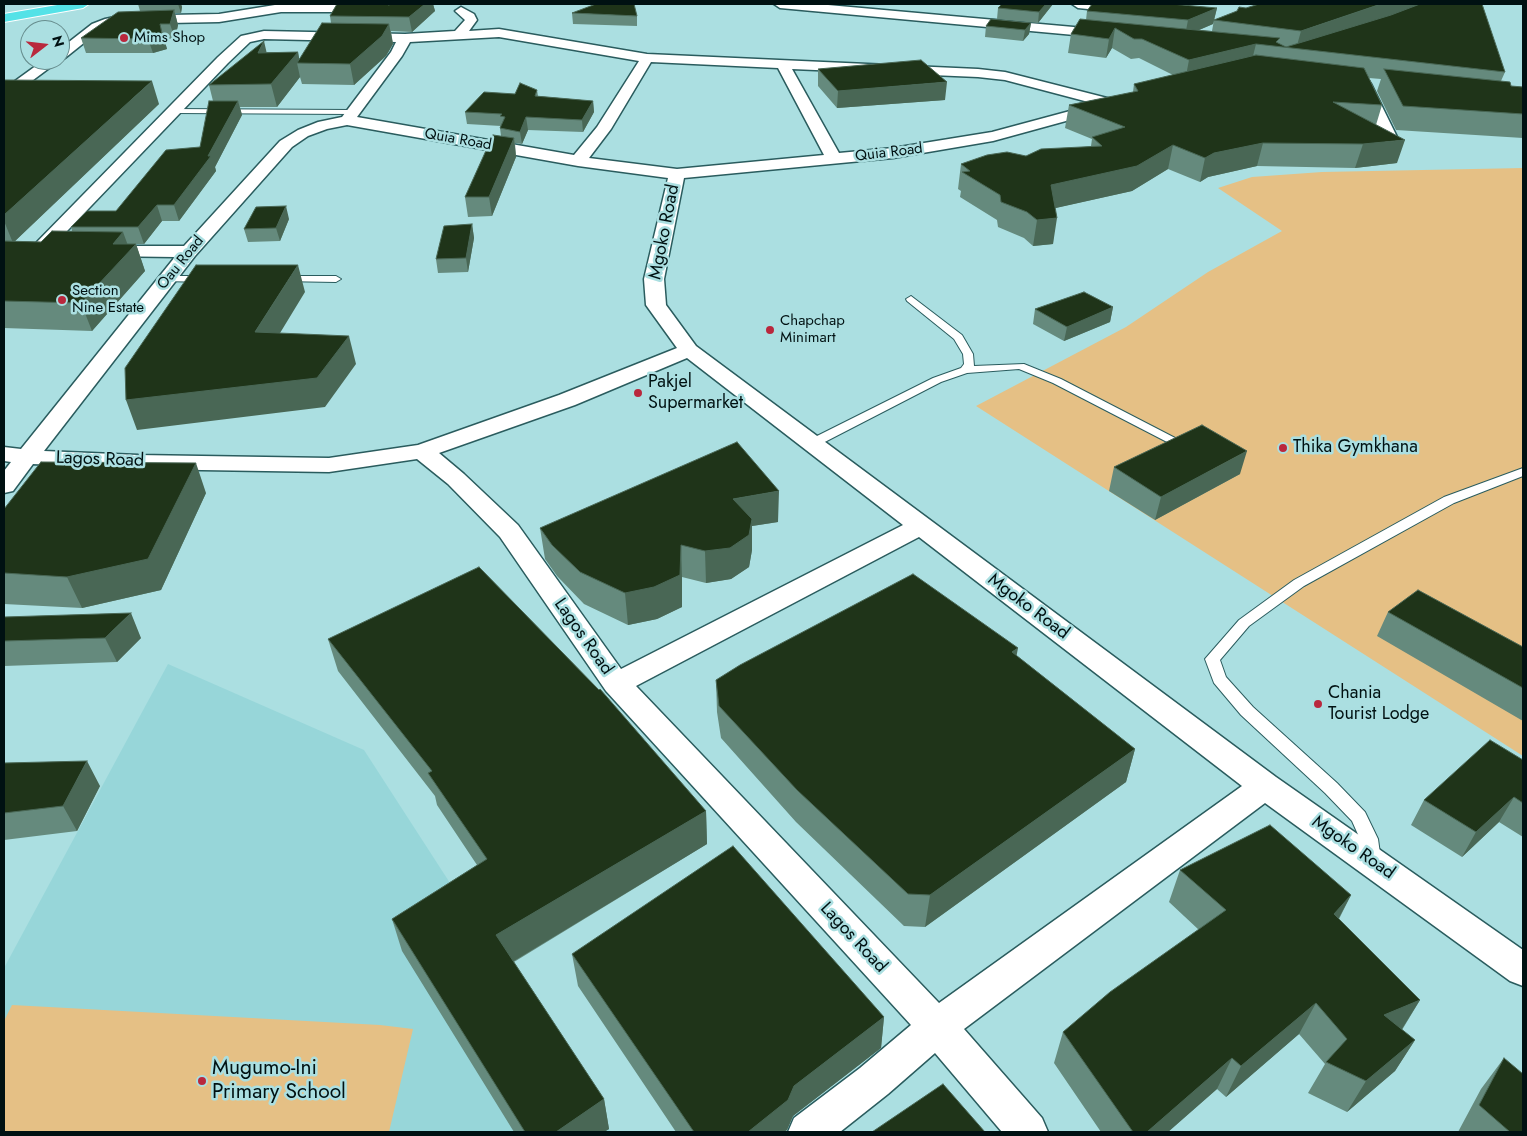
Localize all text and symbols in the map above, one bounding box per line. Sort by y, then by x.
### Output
north arrow [20,20,70,70]
place label: Mims Shop [134,29,205,47]
marker: Mims Shop [118,32,130,44]
text: N [47,33,70,49]
street label: Quia Road [423,125,493,155]
street label: Quia Road [854,140,924,166]
street label: Mgoko Road [645,183,685,281]
street label: Oau Road [154,233,208,293]
place label: Section Nine Estate [72,282,144,317]
marker: Section Nine Estate [56,294,68,306]
place label: Chapchap Minimart [780,312,845,347]
marker: Chapchap Minimart [764,324,776,336]
place label: Pakjel Supermarket [648,372,743,414]
marker: Pakjel Supermarket [632,387,644,399]
place label: Thika Gymkhana [1293,437,1418,459]
marker: Thika Gymkhana [1277,442,1289,454]
street label: Lagos Road [55,448,145,472]
street label: Mgoko Road [983,569,1073,645]
street label: Lagos Road [549,595,617,679]
place label: Chania Tourist Lodge [1328,683,1429,726]
marker: Chania Tourist Lodge [1312,698,1324,710]
street label: Mgoko Road [1307,812,1399,884]
street label: Lagos Road [815,898,891,978]
place label: Mugumo-Ini Primary School [212,1056,346,1106]
marker: Mugumo-Ini Primary School [196,1075,208,1087]

